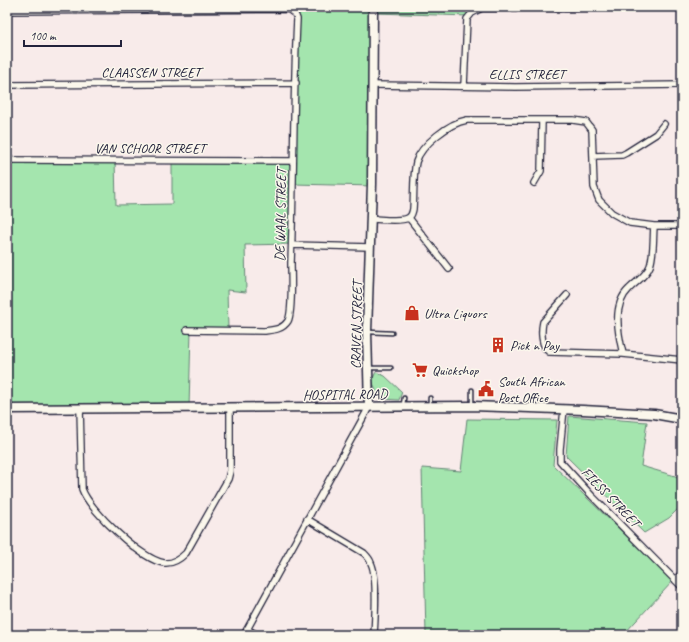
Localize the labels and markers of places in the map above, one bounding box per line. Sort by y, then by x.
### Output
shop icon: Ultra Liquors [403,304,421,322]
place label: Ultra Liquors [424,305,488,322]
building icon: Pick n Pay [489,336,507,354]
place label: Pick n Pay [510,337,560,354]
supermarket icon: Quickshop [411,361,429,379]
place label: Quickshop [432,362,479,379]
place label: South African Post Office [498,373,566,406]
public building icon: South African Post Office [477,380,495,398]

